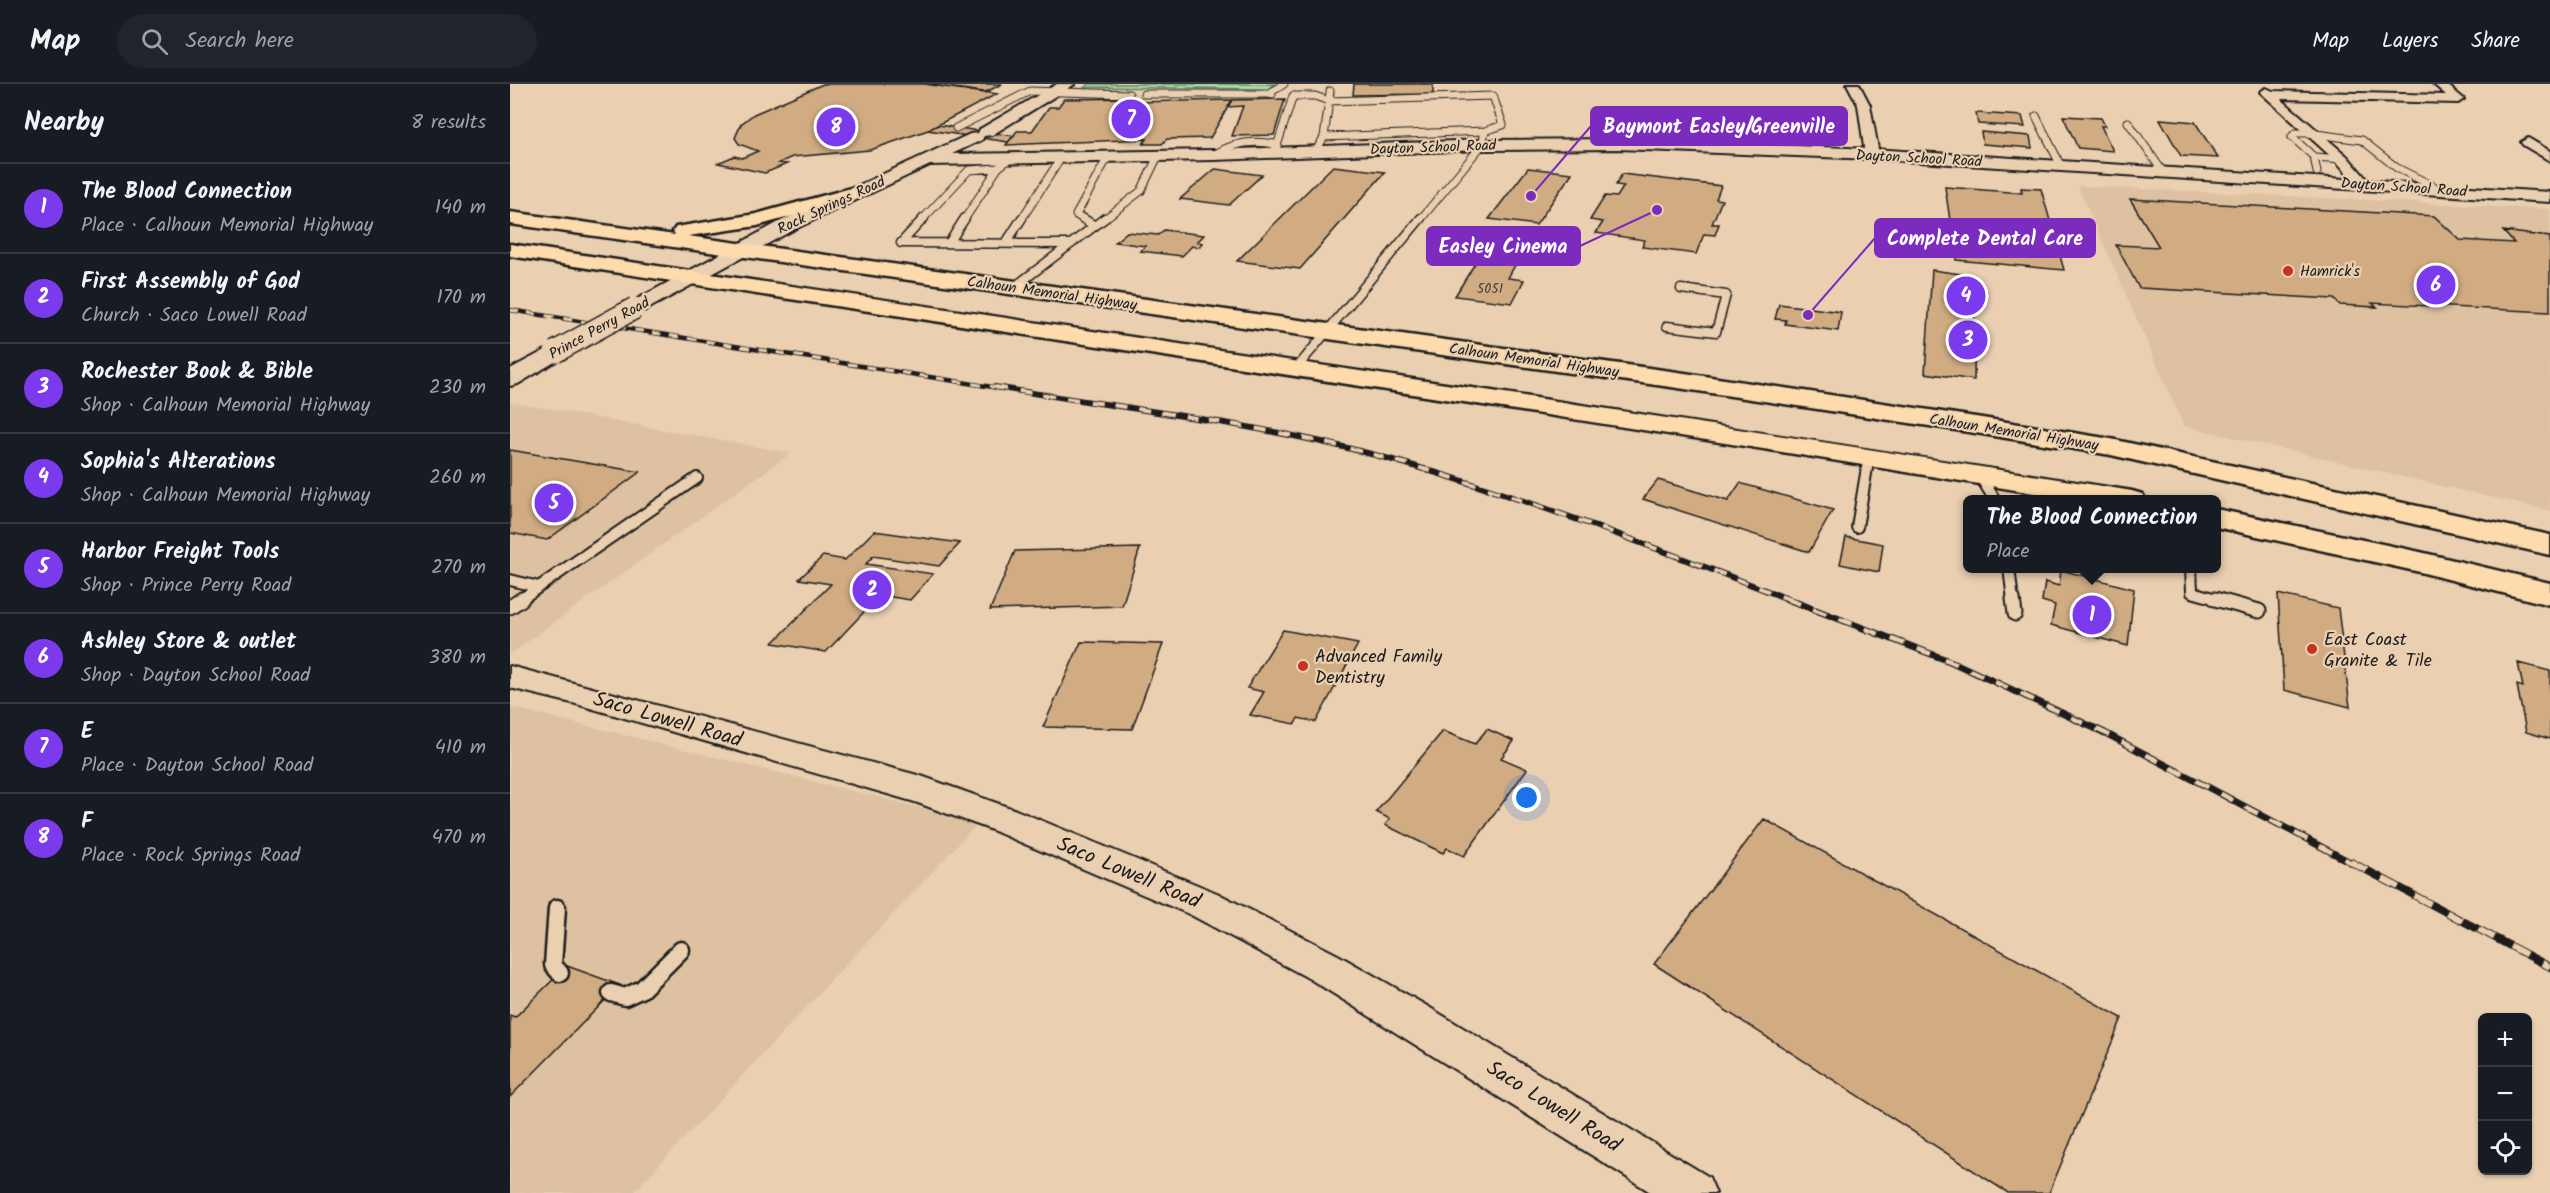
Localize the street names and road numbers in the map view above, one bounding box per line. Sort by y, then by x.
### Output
street label: Dayton School Road [1369,134,1497,162]
street label: Dayton School Road [1855,144,1983,174]
street label: Rock Springs Road [774,170,890,241]
street label: Dayton School Road [2340,172,2468,204]
street label: Calhoun Memorial Highway [965,270,1139,318]
street label: Prince Perry Road [545,291,655,367]
street label: Calhoun Memorial Highway [1447,337,1621,385]
street label: Calhoun Memorial Highway [1927,408,2101,458]
street label: Saco Lowell Road [589,683,746,758]
street label: Saco Lowell Road [1051,828,1206,919]
street label: Saco Lowell Road [1479,1053,1628,1162]

